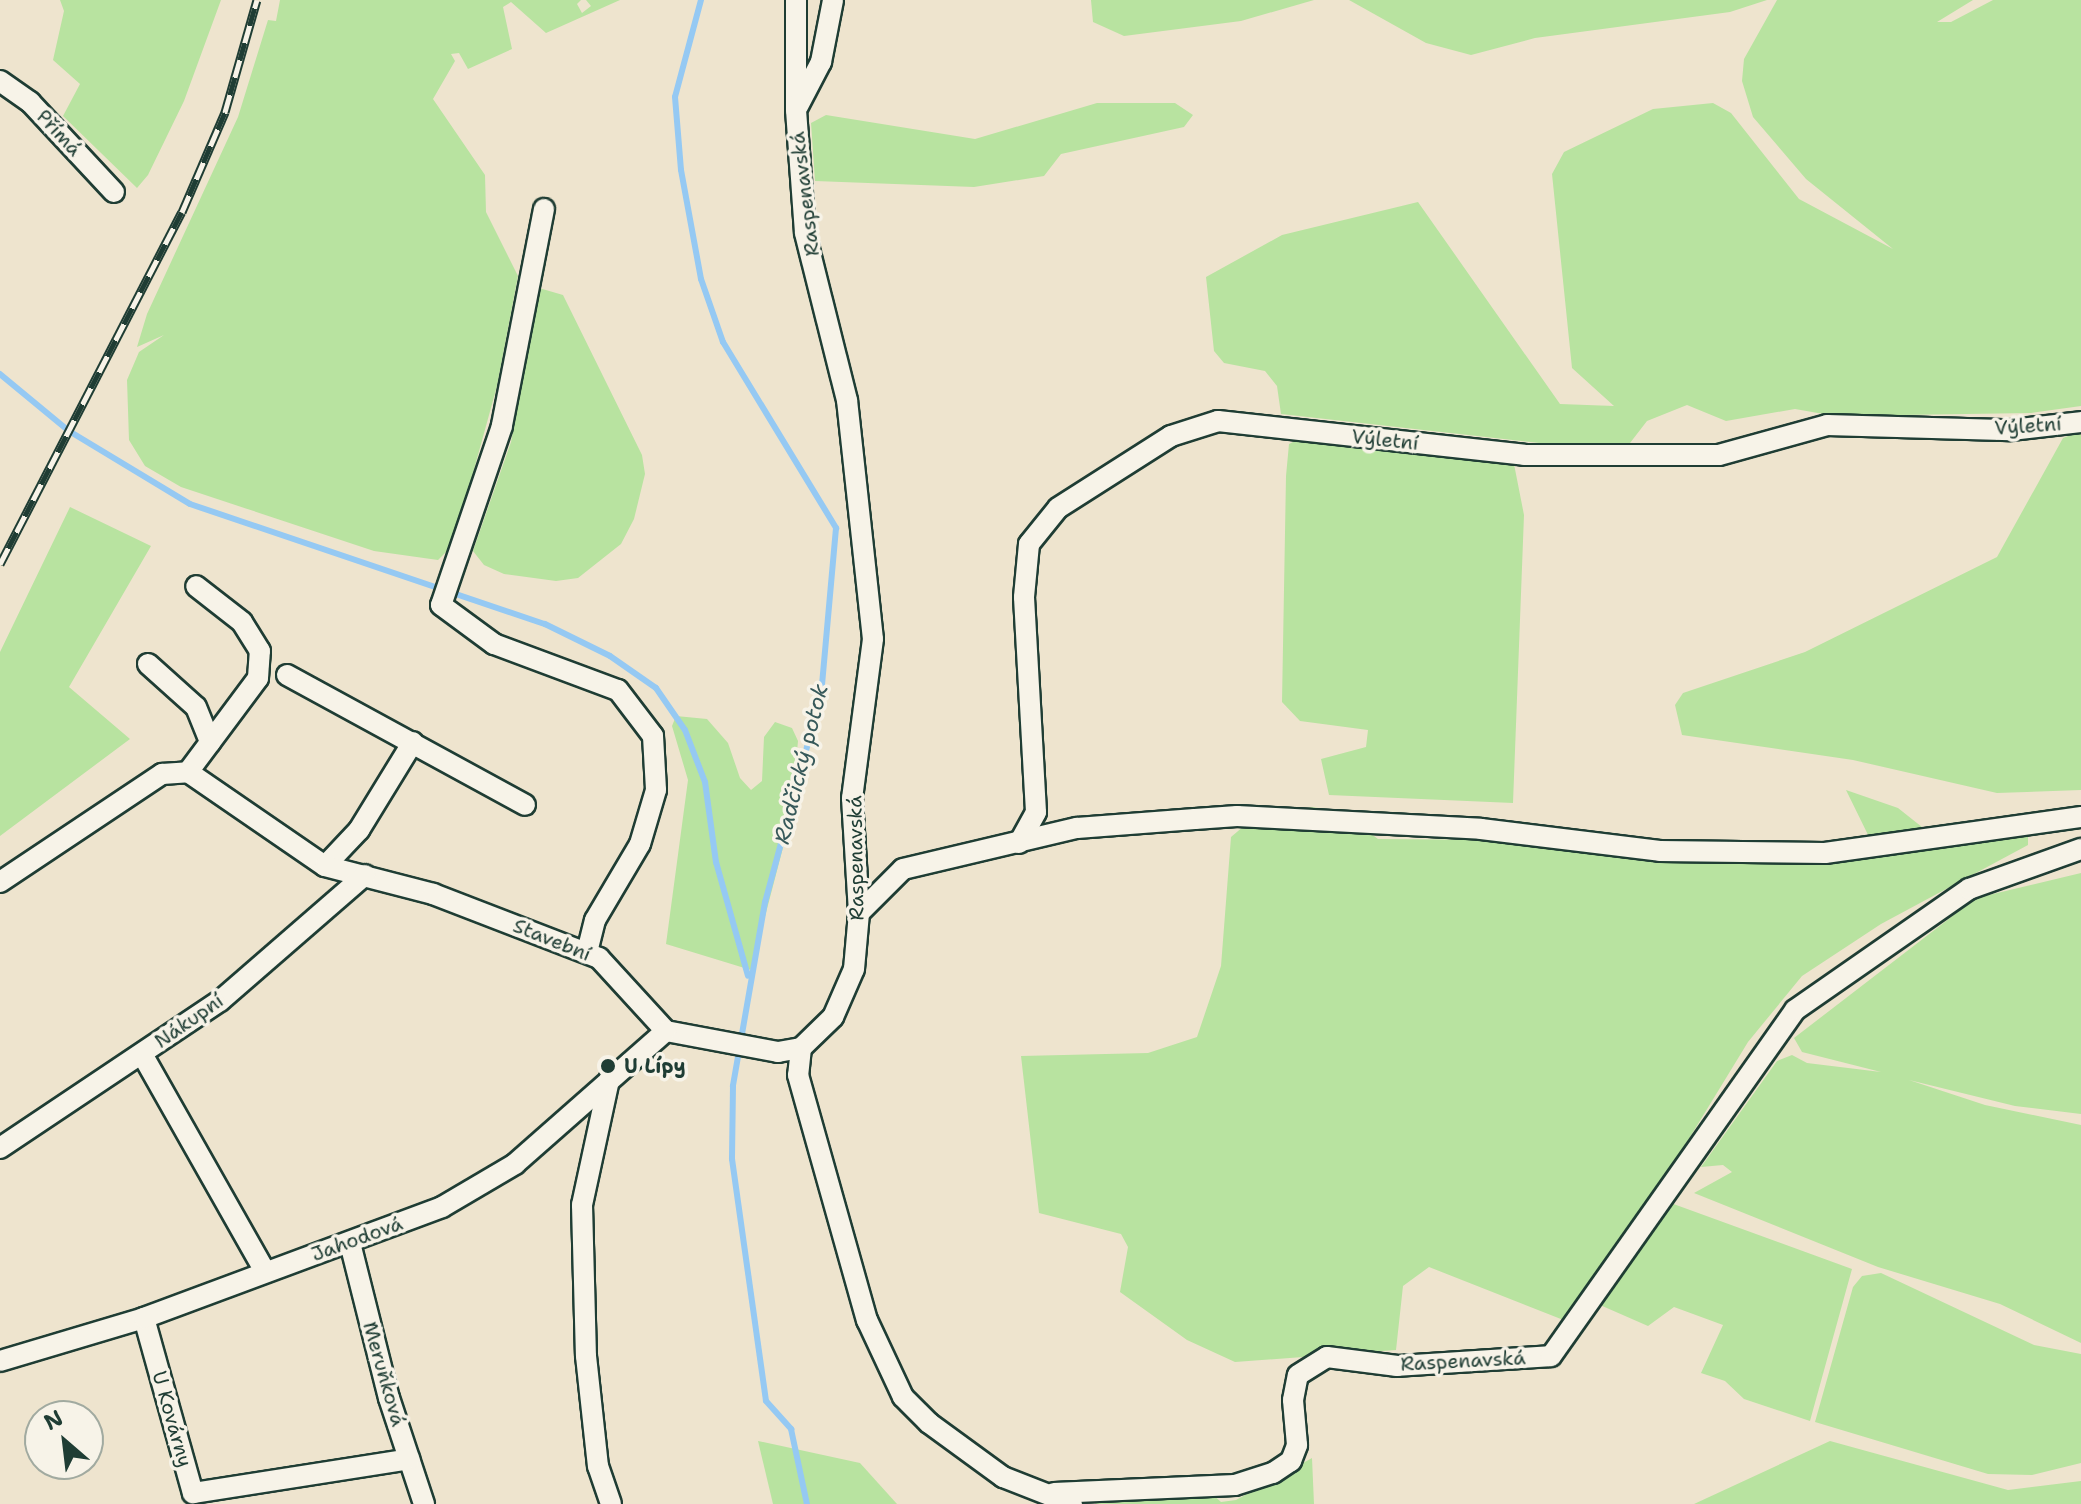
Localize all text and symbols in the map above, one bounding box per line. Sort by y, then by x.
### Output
street label: Přímá [31,105,87,161]
street label: Raspenavská [785,130,825,258]
street label: Výletní [1994,412,2062,440]
street label: Výletní [1350,425,1420,455]
water label: Radčický potok [768,681,834,847]
street label: Raspenavská [843,795,869,921]
street label: Stavební [510,914,594,966]
street label: Nákupní [150,989,228,1053]
place label: U Lípy [624,1054,686,1078]
marker: U Lípy [599,1057,617,1075]
street label: Jahodová [308,1211,406,1267]
street label: Meruňková [358,1319,410,1429]
street label: Raspenavská [1400,1346,1526,1376]
street label: U Kovárny [147,1368,197,1470]
north arrow [24,1400,104,1480]
text: N [39,1403,68,1437]

